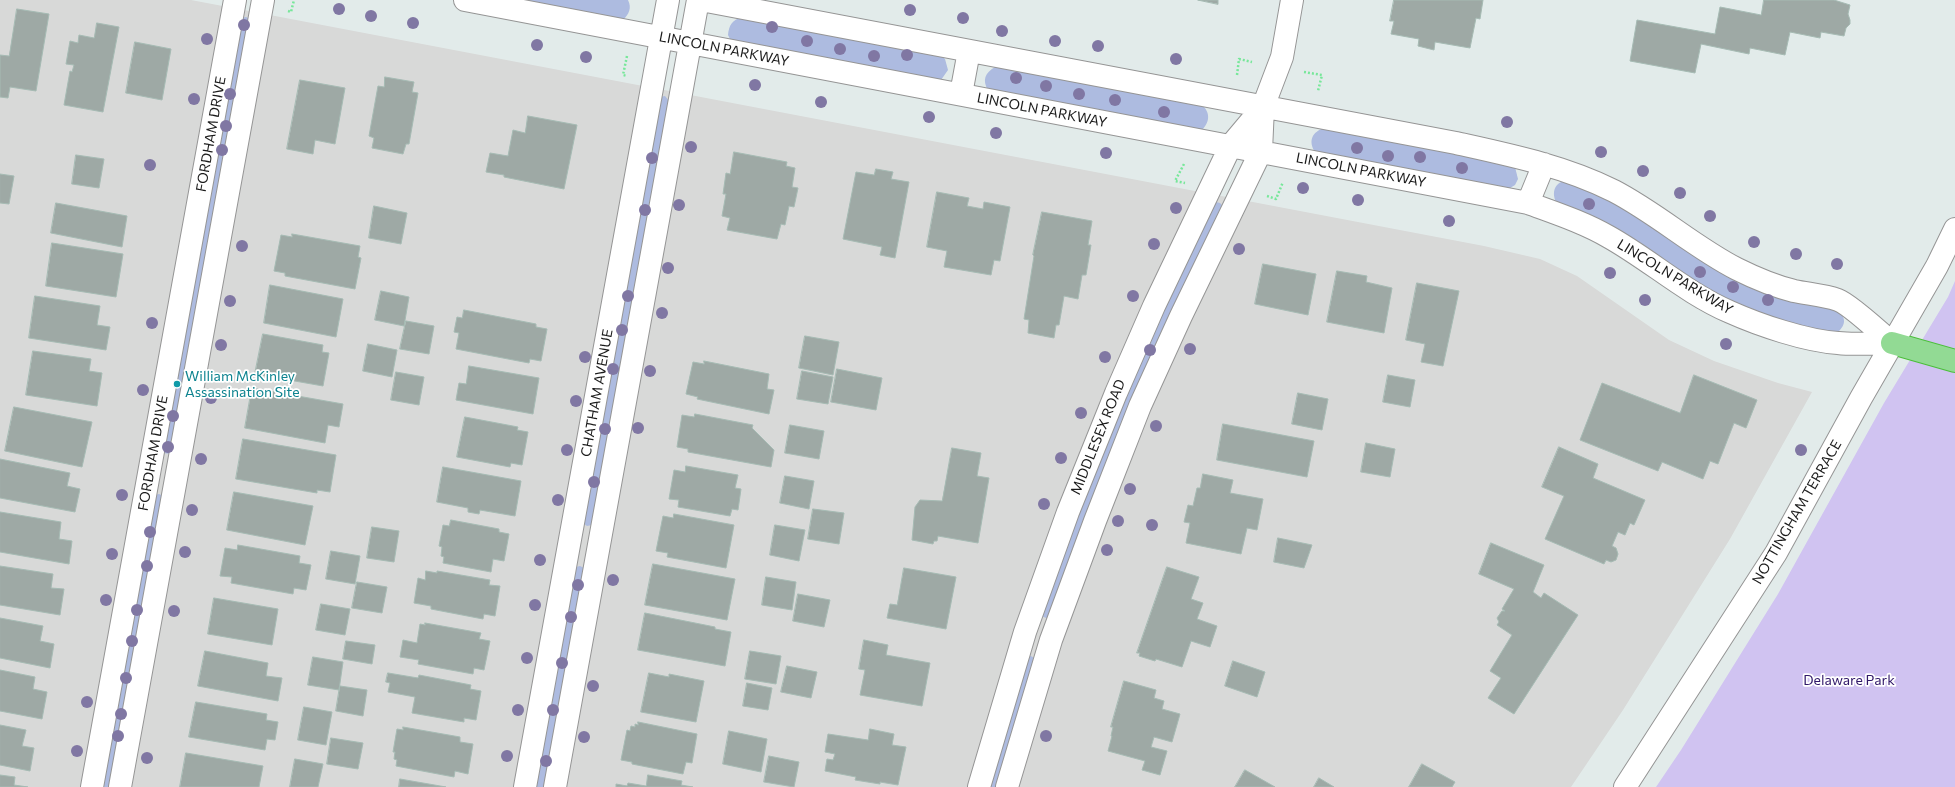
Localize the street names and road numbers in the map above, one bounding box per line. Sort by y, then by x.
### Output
street label: LINCOLN PARKWAY [658,28,790,70]
street label: FORDHAM DRIVE [193,75,229,193]
street label: LINCOLN PARKWAY [976,89,1108,131]
street label: LINCOLN PARKWAY [1295,149,1427,191]
street label: LINCOLN PARKWAY [1614,236,1736,318]
street label: CHATHAM AVENUE [577,328,617,458]
street label: MIDDLESEX ROAD [1067,377,1129,497]
street label: FORDHAM DRIVE [135,394,171,512]
street label: NOTTINGHAM TERRACE [1749,437,1845,587]

